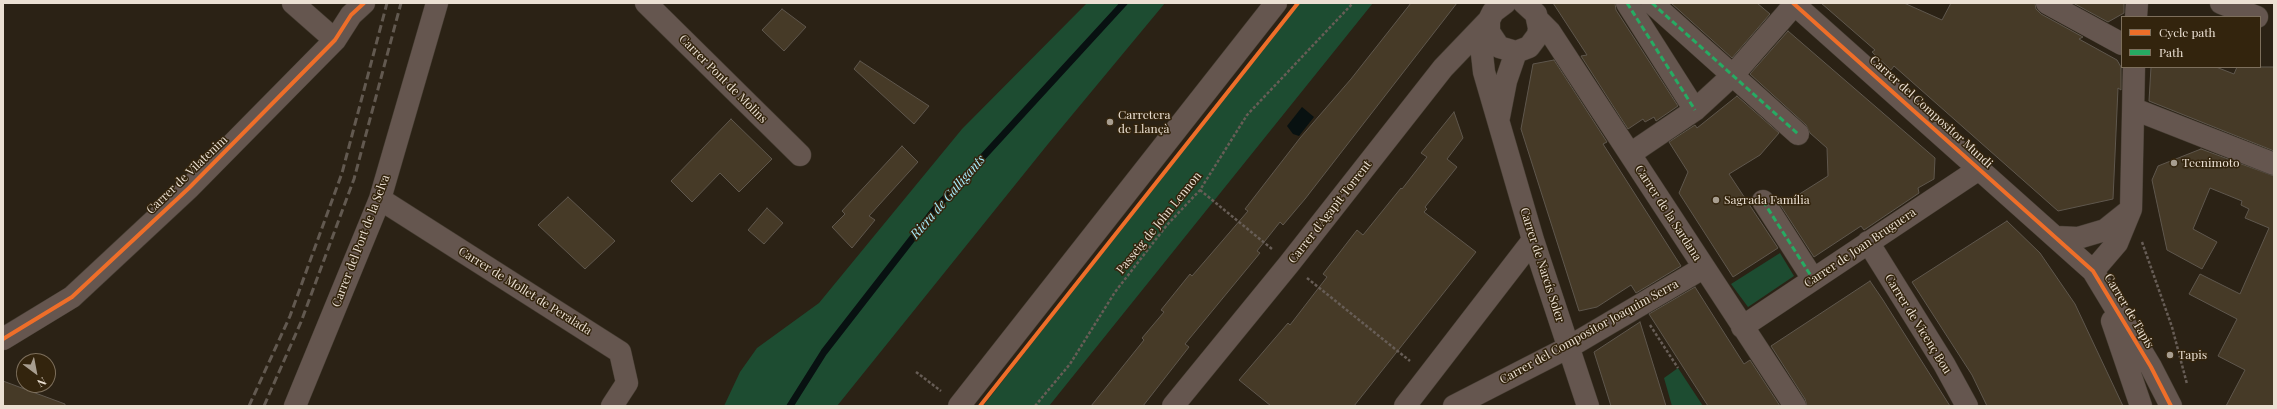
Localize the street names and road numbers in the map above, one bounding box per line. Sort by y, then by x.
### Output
street label: Carrer Pont de Molins [676,32,770,126]
street label: Carrer del Compositor Mundi [1867,53,1995,171]
street label: Carrer de Vilatenim [144,133,230,217]
street label: Carrer d'Agapit Torrent [1285,158,1375,266]
street label: Carrer de la Sardana [1632,162,1704,264]
street label: Passeig de John Lennon [1113,169,1205,277]
street label: Carrer del Port de la Selva [329,173,393,309]
street label: Carrer de Joan Bruguera [1801,205,1919,291]
street label: Carrer de Narcís Soler [1517,206,1567,324]
street label: Carrer de Mollet de Peralada [456,244,594,338]
street label: Carrer de Tapis [2101,271,2157,351]
street label: Carrer de Vicenç Bou [1881,272,1955,376]
street label: Carrer del Compositor Joaquim Serra [1497,277,1681,387]

